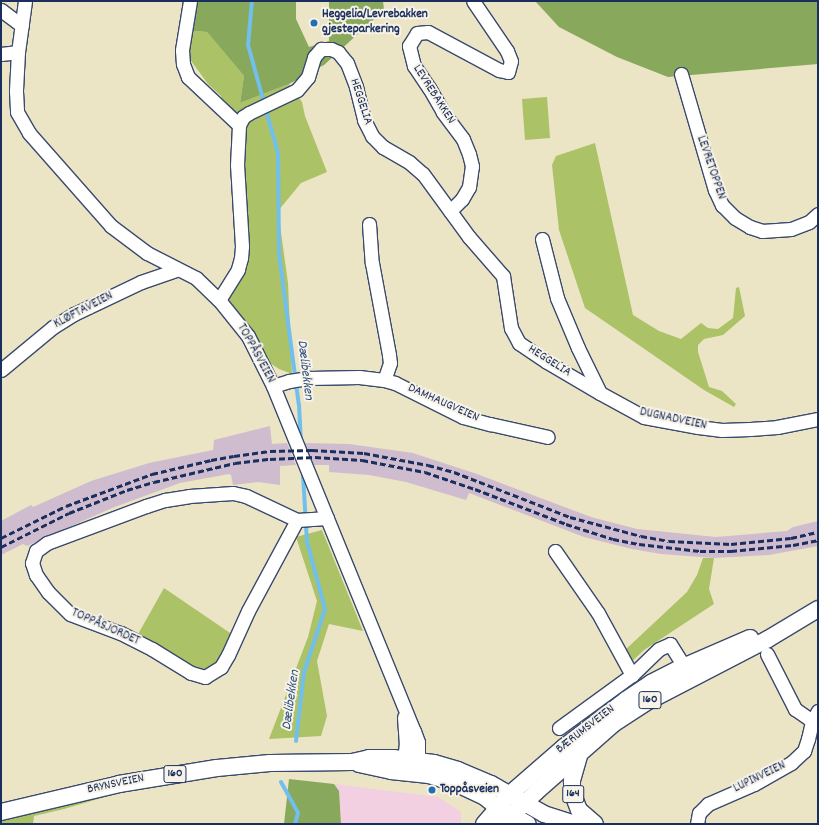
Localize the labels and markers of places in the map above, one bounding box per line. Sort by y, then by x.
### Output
place label: Heggelia/Levrebakken gjesteparkering [322,8,428,39]
marker: Heggelia/Levrebakken gjesteparkering [309,18,319,28]
place label: Toppåsveien [440,782,499,798]
marker: Toppåsveien [427,785,437,795]

